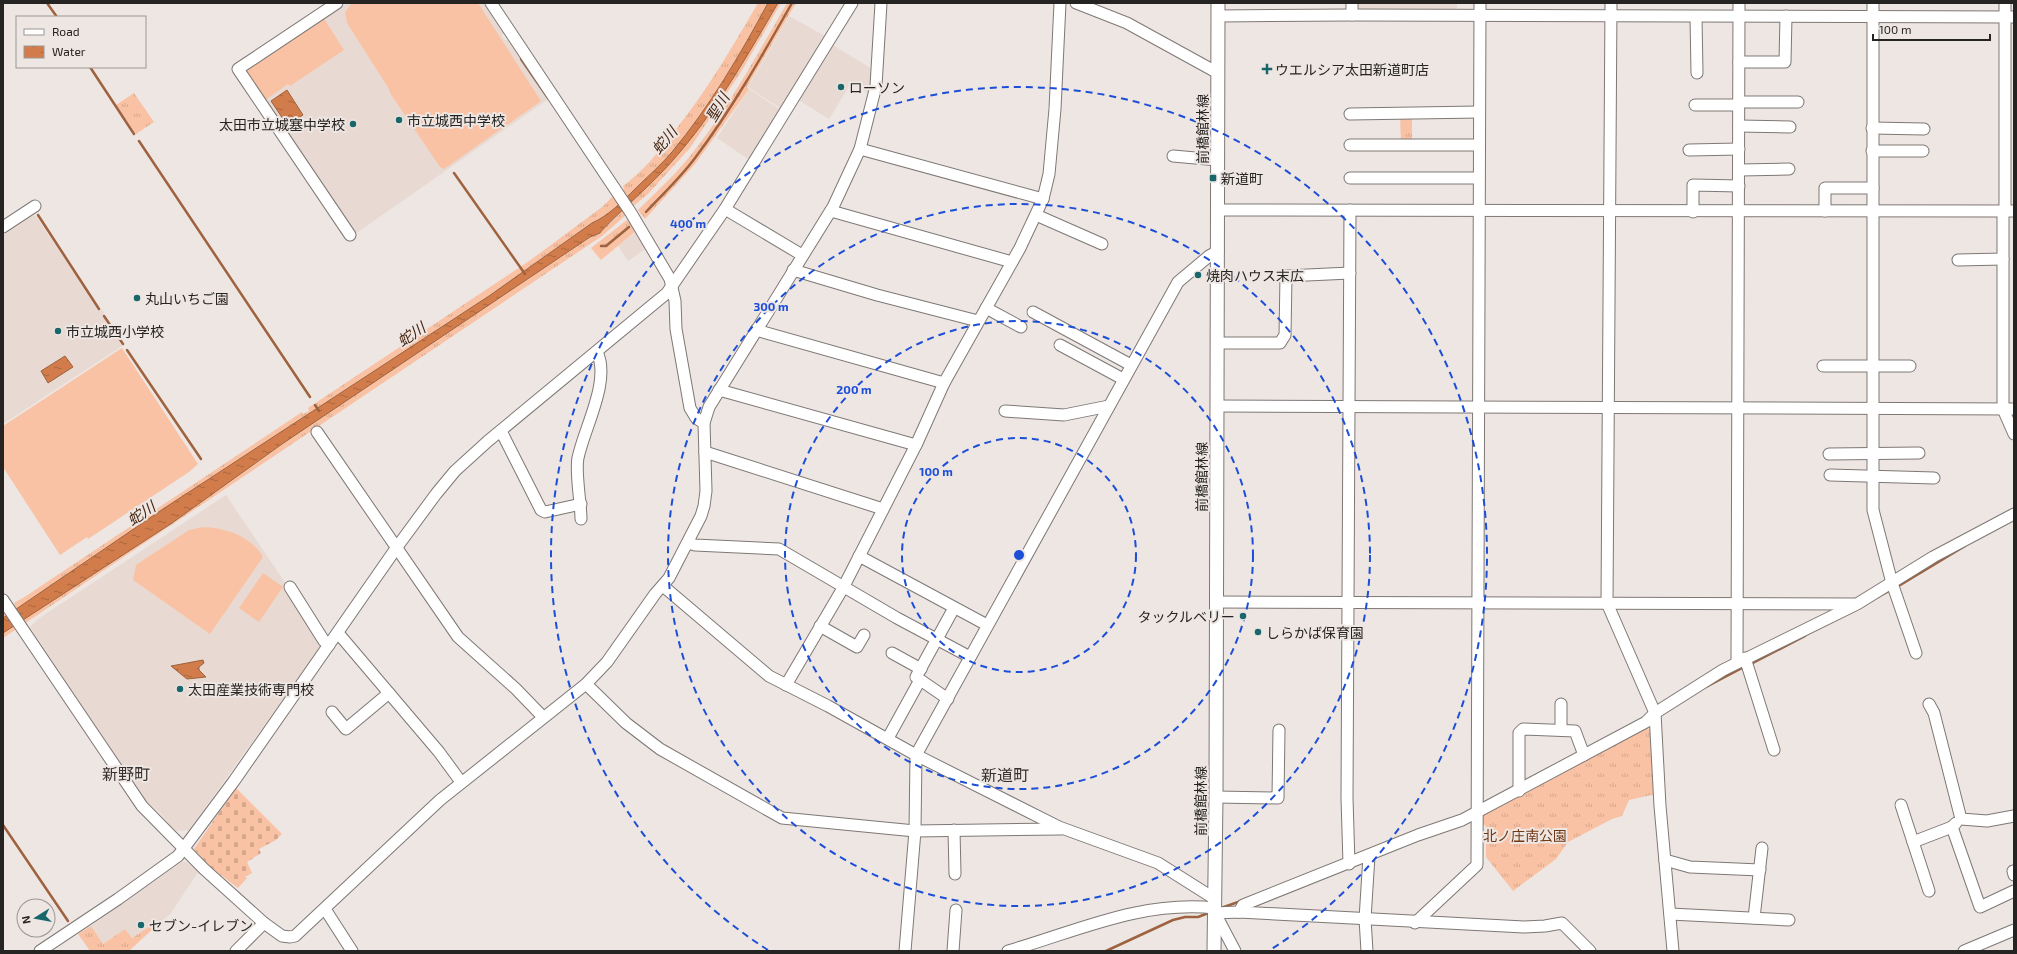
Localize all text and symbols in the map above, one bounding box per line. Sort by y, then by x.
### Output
legend [16,16,146,68]
scale bar [1873,16,1990,42]
text: 100 m [1879,22,1911,36]
text: Road [52,24,80,38]
text: Water [52,44,86,58]
place label: ウエルシア太田新道町店 [1275,61,1429,78]
marker: ウエルシア太田新道町店 [1262,64,1272,74]
place label: ローソン [849,79,905,96]
marker: ローソン [836,82,846,92]
water label: 聖川 [702,88,733,124]
street label: 前橋館林線 [1194,94,1211,164]
place label: 市立城西中学校 [407,112,505,129]
marker: 市立城西中学校 [394,115,404,125]
place label: 太田市立城塞中学校 [219,116,345,133]
marker: 太田市立城塞中学校 [348,119,358,129]
water label: 蛇川 [647,121,682,157]
place label: 新道町 [1221,170,1263,187]
marker: 新道町 [1208,173,1218,183]
text: 400 m [670,216,706,230]
place label: 焼肉ハウス末広 [1206,267,1304,284]
marker: 焼肉ハウス末広 [1193,270,1203,280]
place label: 丸山いちご園 [145,290,229,307]
marker: 丸山いちご園 [132,293,142,303]
text: 300 m [753,299,789,313]
water label: 蛇川 [394,317,430,350]
place label: 市立城西小学校 [66,323,164,340]
marker: 市立城西小学校 [53,326,63,336]
text: 200 m [836,382,872,396]
street label: 前橋館林線 [1193,442,1210,512]
text: 100 m [919,464,953,478]
water label: 蛇川 [124,496,160,529]
centre of rings [1012,548,1026,562]
place label: タックルベリー [1137,608,1235,625]
marker: タックルベリー [1238,611,1248,621]
place label: しらかば保育園 [1266,624,1364,641]
marker: しらかば保育園 [1253,627,1263,637]
place label: 太田産業技術専門校 [188,681,314,698]
marker: 太田産業技術専門校 [175,684,185,694]
district label: 新野町 [102,764,150,783]
district label: 新道町 [981,765,1029,784]
street label: 前橋館林線 [1192,766,1209,836]
park label: 北ノ庄南公園 [1483,827,1567,844]
north arrow [16,898,56,938]
text: N [19,915,33,925]
place label: セブン-イレブン [149,917,253,934]
marker: セブン-イレブン [136,920,146,930]

